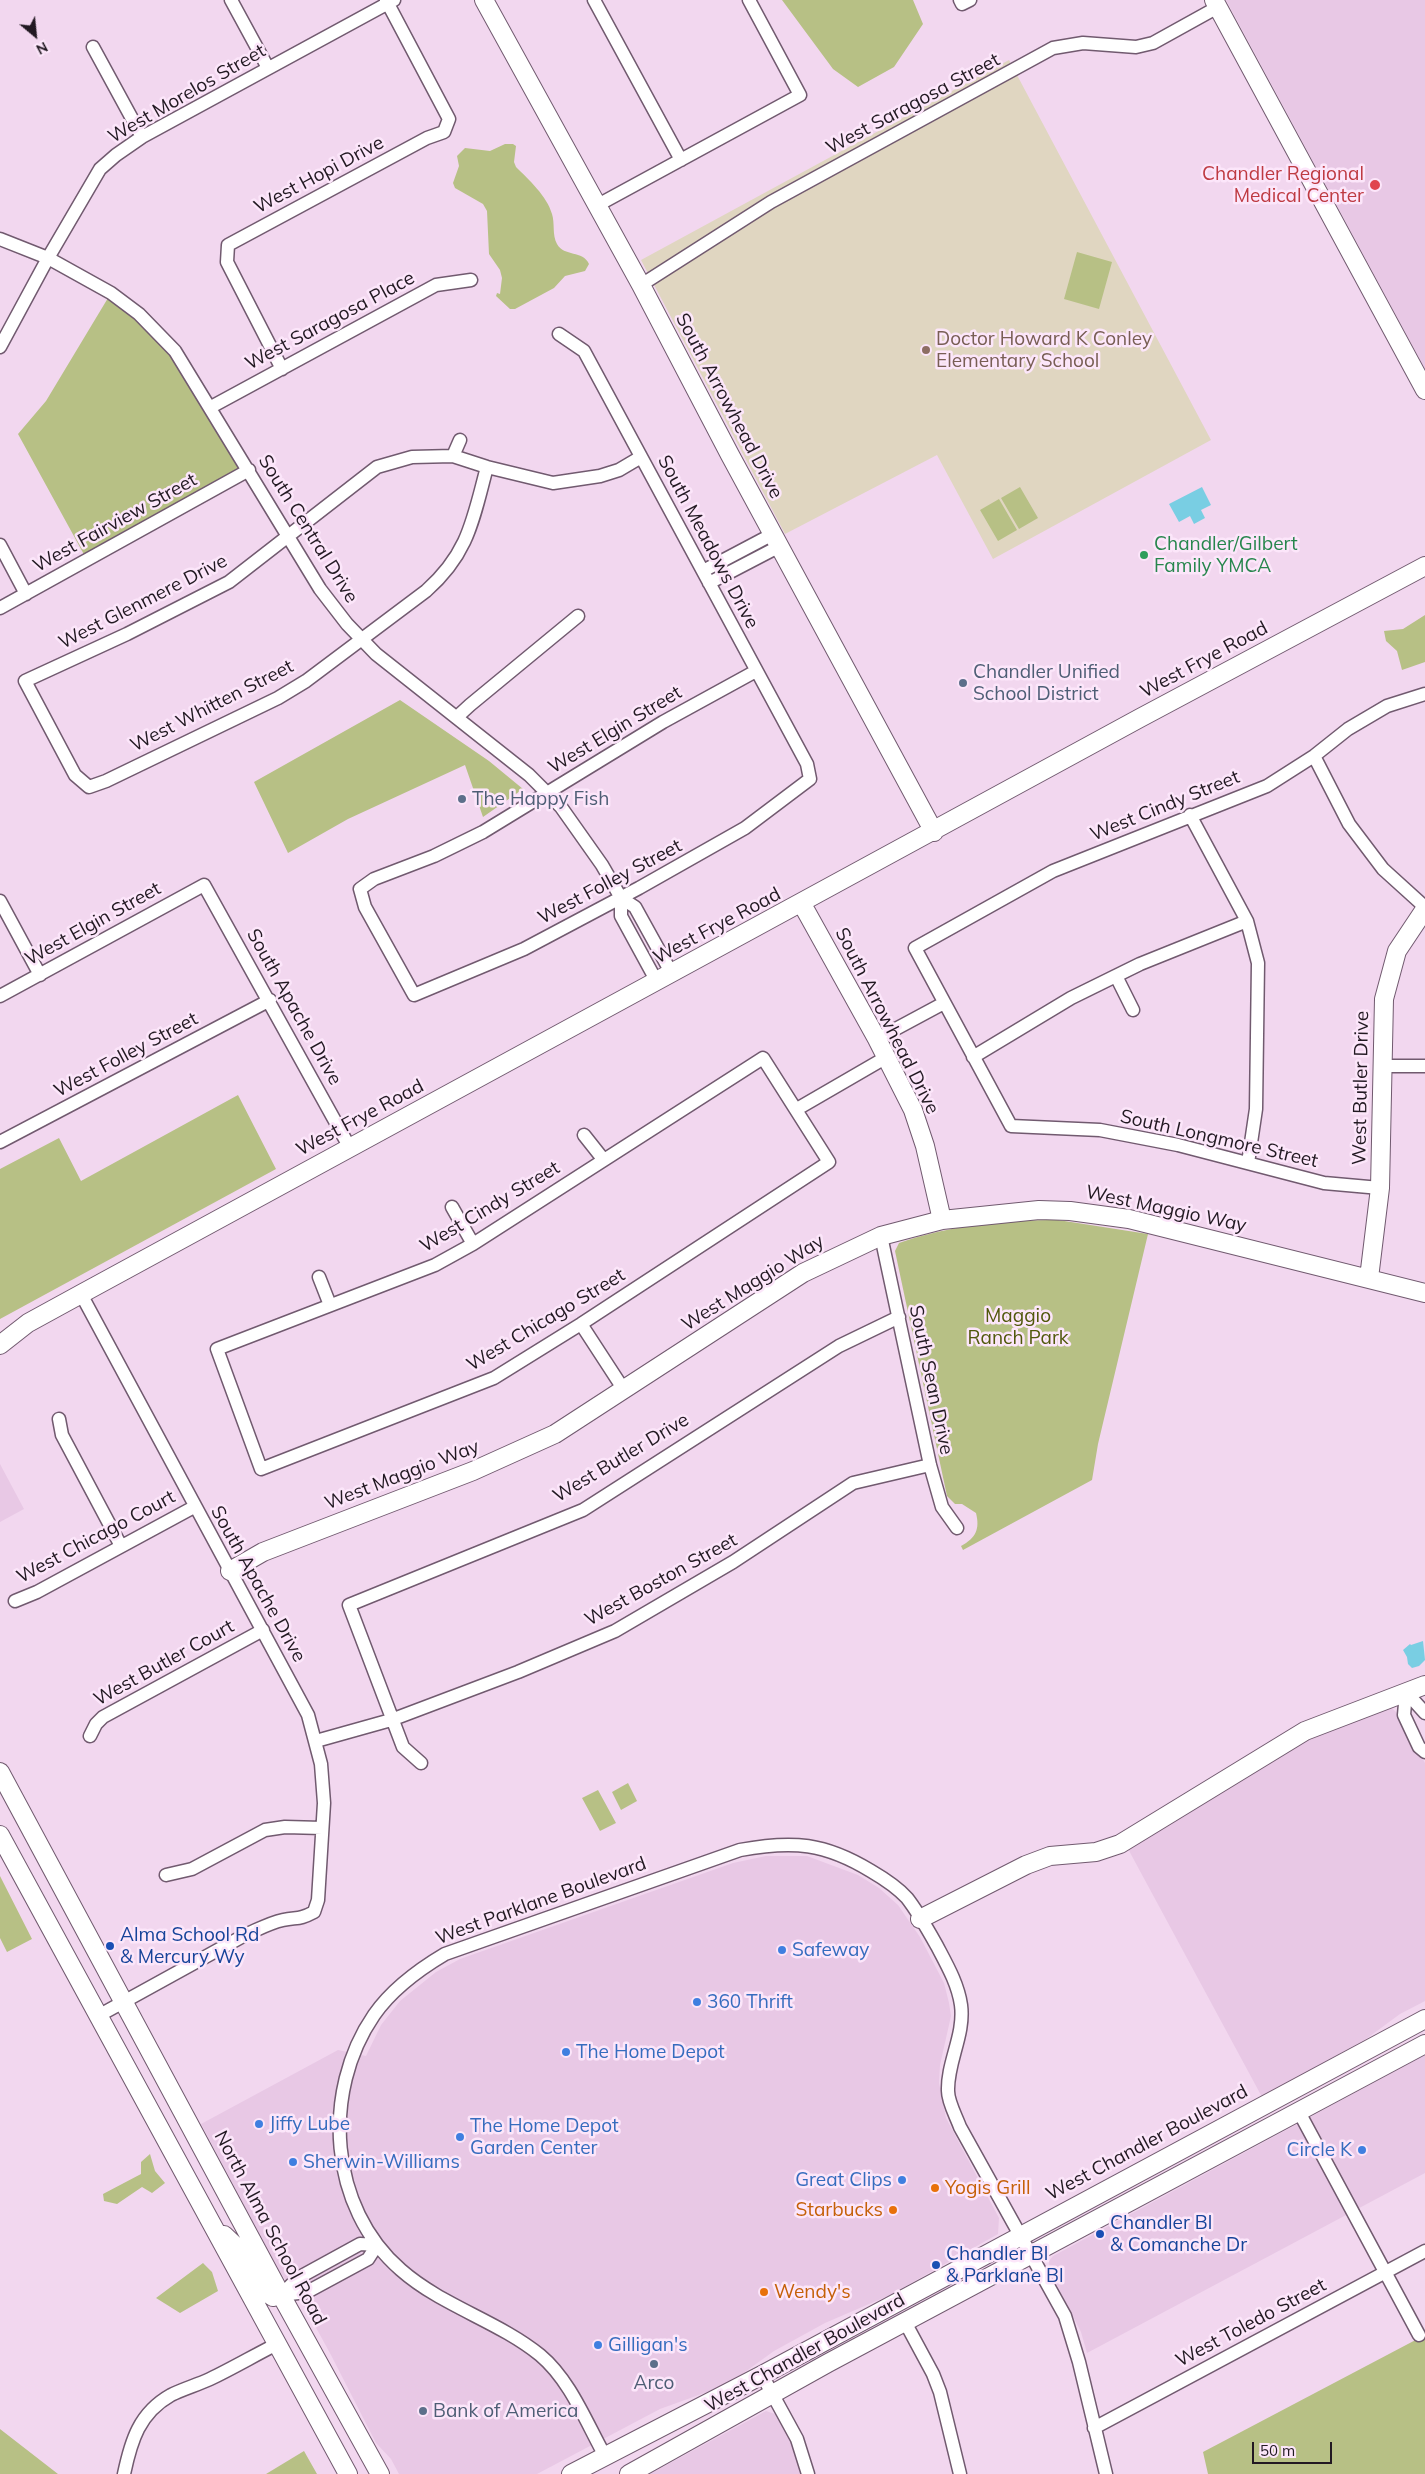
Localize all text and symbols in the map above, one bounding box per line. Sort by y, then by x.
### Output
north arrow [10,10,60,60]
text: N [33,38,51,59]
street label: West Morelos Street [104,40,270,148]
street label: West Saragosa Street [822,49,1004,159]
street label: West Hopi Drive [250,131,388,219]
place label: Chandler Regional Medical Center [1202,163,1364,207]
marker: Chandler Regional Medical Center [1368,178,1382,192]
street label: West Saragosa Place [241,267,419,375]
street label: South Arrowhead Drive [670,310,788,502]
place label: Doctor Howard K Conley Elementary School [936,328,1152,372]
marker: Doctor Howard K Conley Elementary School [920,344,932,356]
street label: South Central Drive [253,451,363,607]
street label: South Meadows Drive [653,451,763,633]
street label: West Fairview Street [29,468,201,578]
place label: Chandler/Gilbert Family YMCA [1154,533,1298,577]
marker: Chandler/Gilbert Family YMCA [1138,549,1150,561]
street label: West Glenmere Drive [55,550,231,654]
street label: West Frye Road [1136,617,1272,703]
street label: West Whitten Street [127,655,297,757]
place label: Chandler Unified School District [973,661,1120,705]
marker: Chandler Unified School District [957,677,969,689]
street label: West Elgin Street [544,681,686,779]
street label: West Cindy Street [1087,766,1243,846]
place label: The Happy Fish [472,788,609,810]
marker: The Happy Fish [456,793,468,805]
street label: West Folley Street [534,835,686,929]
street label: West Elgin Street [21,877,165,971]
street label: West Frye Road [649,883,785,969]
street label: South Arrowhead Drive [830,924,944,1118]
street label: South Apache Drive [242,925,346,1089]
street label: West Folley Street [50,1008,202,1102]
street label: West Butler Drive [1348,1011,1374,1165]
street label: West Frye Road [292,1075,428,1161]
street label: South Longmore Street [1118,1105,1320,1173]
street label: West Cindy Street [416,1156,564,1258]
street label: West Maggio Way [1084,1181,1248,1237]
street label: West Maggio Way [678,1230,828,1336]
street label: West Chicago Street [463,1264,629,1376]
street label: South Sean Drive [904,1303,958,1457]
park label: Maggio Ranch Park [967,1305,1069,1349]
street label: West Butler Drive [549,1408,693,1508]
street label: West Maggio Way [322,1435,482,1515]
street label: West Chicago Court [13,1486,179,1588]
street label: South Apache Drive [206,1502,310,1666]
street label: West Boston Street [581,1529,741,1631]
street label: West Butler Court [90,1615,238,1711]
street label: West Parklane Boulevard [433,1852,649,1950]
place label: Alma School Rd & Mercury Wy [120,1924,259,1968]
place label: Safeway [792,1939,869,1961]
marker: Alma School Rd & Mercury Wy [104,1940,116,1952]
marker: Safeway [776,1944,788,1956]
place label: 360 Thrift [707,1991,793,2013]
marker: 360 Thrift [691,1996,703,2008]
place label: The Home Depot [576,2041,725,2063]
marker: The Home Depot [560,2046,572,2058]
street label: West Chandler Boulevard [1042,2080,1252,2206]
place label: Jiffy Lube [269,2113,350,2135]
place label: The Home Depot Garden Center [470,2115,619,2159]
marker: Jiffy Lube [253,2118,265,2130]
street label: North Alma School Road [209,2127,331,2329]
marker: The Home Depot Garden Center [454,2131,466,2143]
place label: Circle K [1286,2139,1352,2161]
marker: Circle K [1356,2144,1368,2156]
place label: Sherwin-Williams [303,2151,460,2173]
marker: Sherwin-Williams [287,2156,299,2168]
place label: Great Clips [795,2169,892,2191]
marker: Great Clips [896,2174,908,2186]
place label: Yogis Grill [945,2177,1031,2199]
marker: Yogis Grill [929,2182,941,2194]
place label: Starbucks [795,2199,883,2221]
marker: Starbucks [887,2204,899,2216]
place label: Chandler Bl & Comanche Dr [1110,2212,1247,2256]
marker: Chandler Bl & Comanche Dr [1094,2228,1106,2240]
place label: Chandler Bl & Parklane Bl [946,2243,1063,2287]
marker: Chandler Bl & Parklane Bl [930,2259,942,2271]
street label: West Toledo Street [1172,2274,1330,2372]
place label: Wendy's [774,2281,851,2303]
marker: Wendy's [758,2286,770,2298]
street label: West Chandler Boulevard [701,2288,909,2418]
place label: Gilligan's [608,2334,688,2356]
marker: Gilligan's [592,2339,604,2351]
marker: Arco [648,2358,660,2370]
place label: Arco [634,2372,674,2394]
place label: Bank of America [433,2400,578,2422]
marker: Bank of America [417,2405,429,2417]
scale bar [1255,2432,1335,2464]
text: 50 m [1260,2441,1295,2460]

